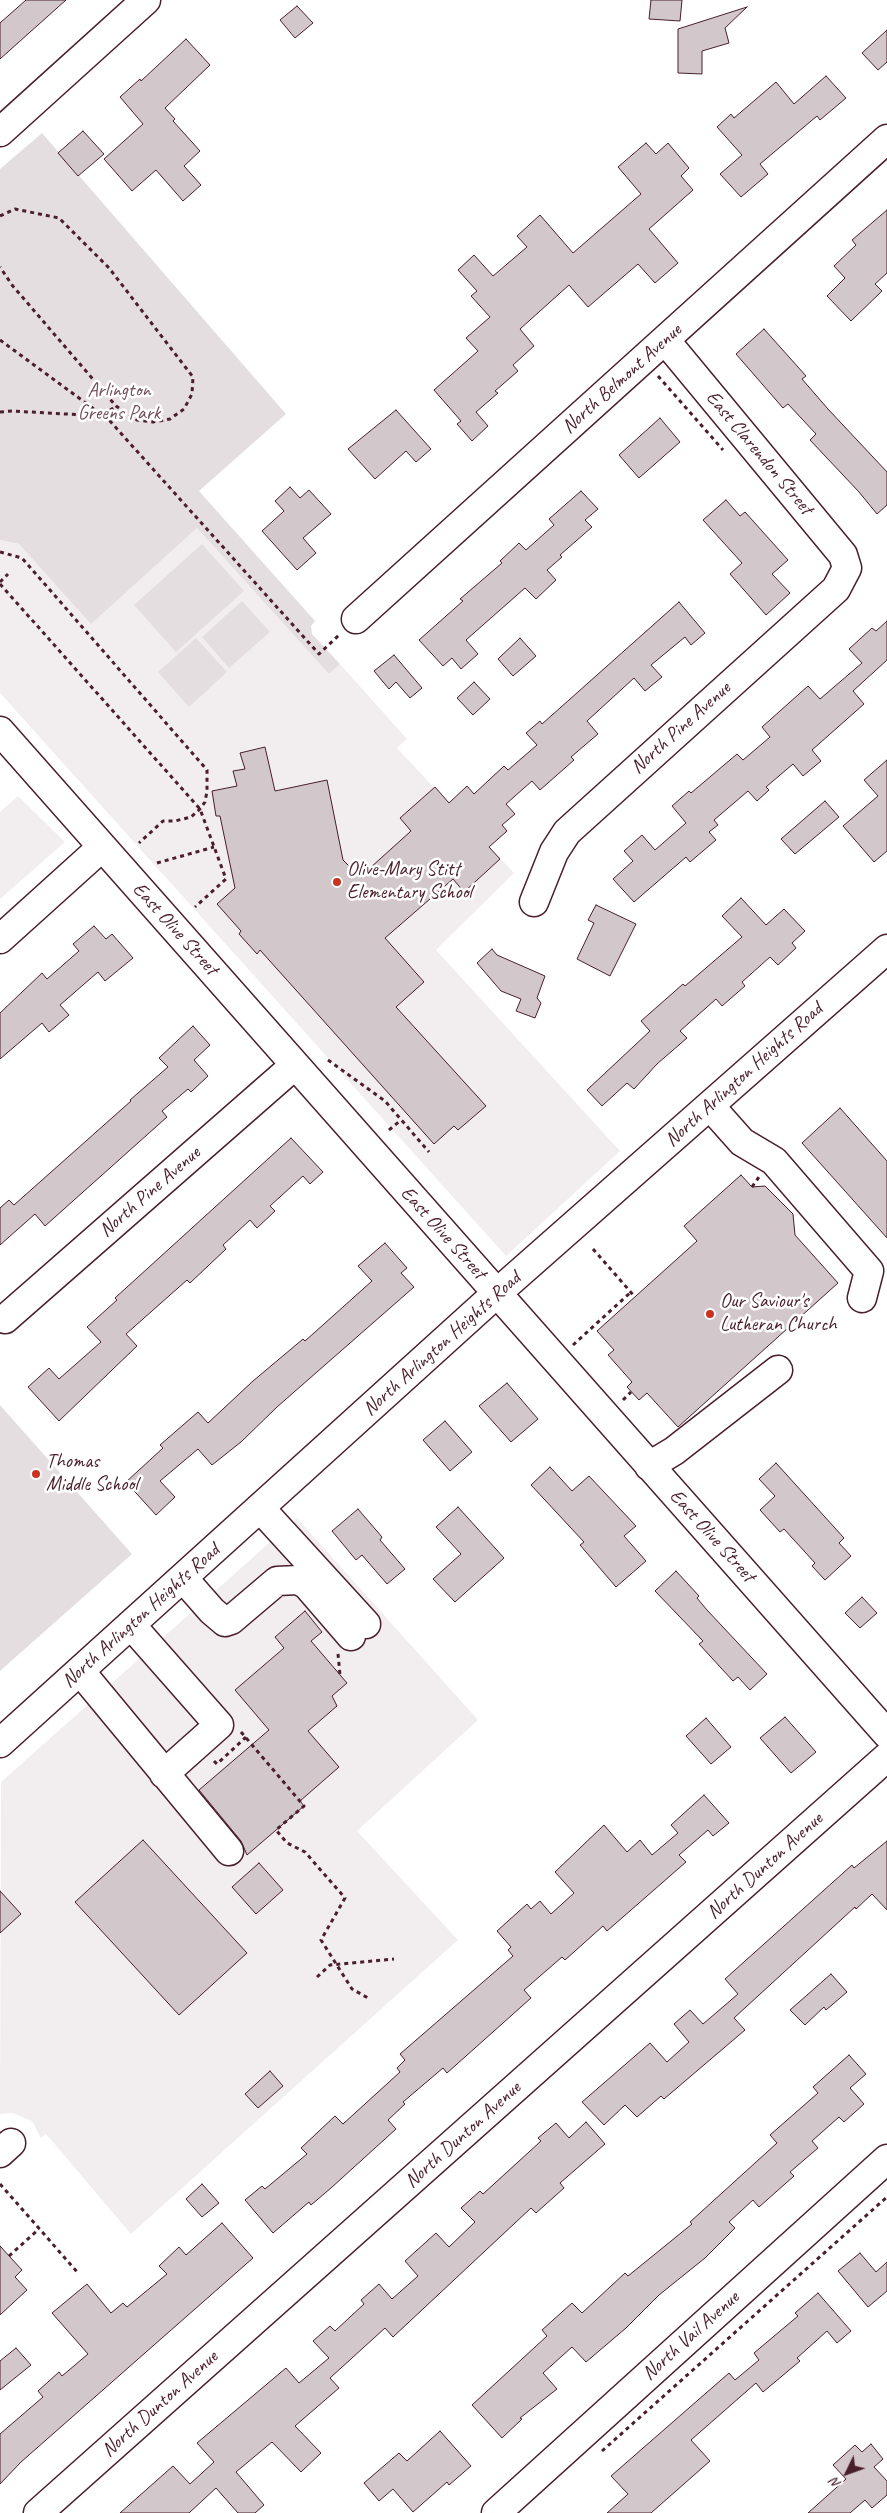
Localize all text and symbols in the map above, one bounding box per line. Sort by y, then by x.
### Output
street label: North Belmont Avenue [557,319,687,439]
park label: Arlington Greens Park [78,379,160,426]
street label: East Clarendon Street [700,386,818,520]
street label: North Pine Avenue [626,677,736,779]
place label: Olive-Mary Stitt Elementary School [347,858,472,905]
marker: Olive-Mary Stitt Elementary School [331,876,343,888]
street label: East Olive Street [127,878,223,980]
street label: North Arlington Heights Road [660,998,828,1152]
street label: North Pine Avenue [94,1142,206,1242]
street label: East Olive Street [395,1182,491,1284]
street label: North Arlington Heights Road [358,1267,526,1421]
place label: Our Saviour's Lutheran Church [720,1290,837,1337]
marker: Our Saviour's Lutheran Church [704,1308,716,1320]
place label: Thomas Middle School [46,1450,138,1497]
marker: Thomas Middle School [30,1468,42,1480]
street label: East Olive Street [664,1485,760,1587]
street label: North Arlington Heights Road [57,1539,225,1693]
street label: North Dunton Avenue [702,1807,828,1925]
street label: North Dunton Avenue [400,2076,526,2194]
street label: North Vail Avenue [638,2286,744,2386]
street label: North Dunton Avenue [97,2345,223,2463]
north arrow [822,2448,872,2498]
text: N [826,2474,845,2492]

